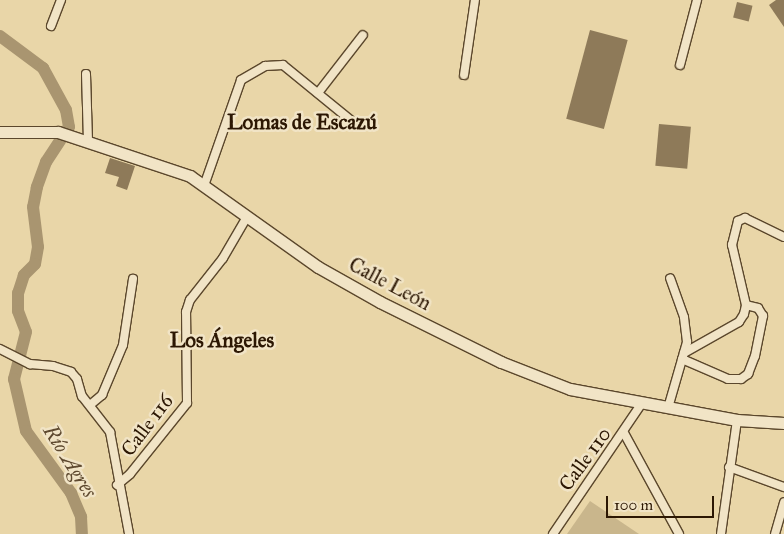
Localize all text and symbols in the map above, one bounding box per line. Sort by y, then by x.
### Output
district label: Lomas de Escazú [227,109,377,135]
street label: Calle León [345,252,435,316]
district label: Los Ángeles [170,327,274,353]
street label: Calle 116 [116,389,178,461]
water label: Río Agres [38,420,102,502]
street label: Calle 110 [554,422,616,496]
scale bar [609,486,716,518]
text: 100 m [614,496,653,514]

